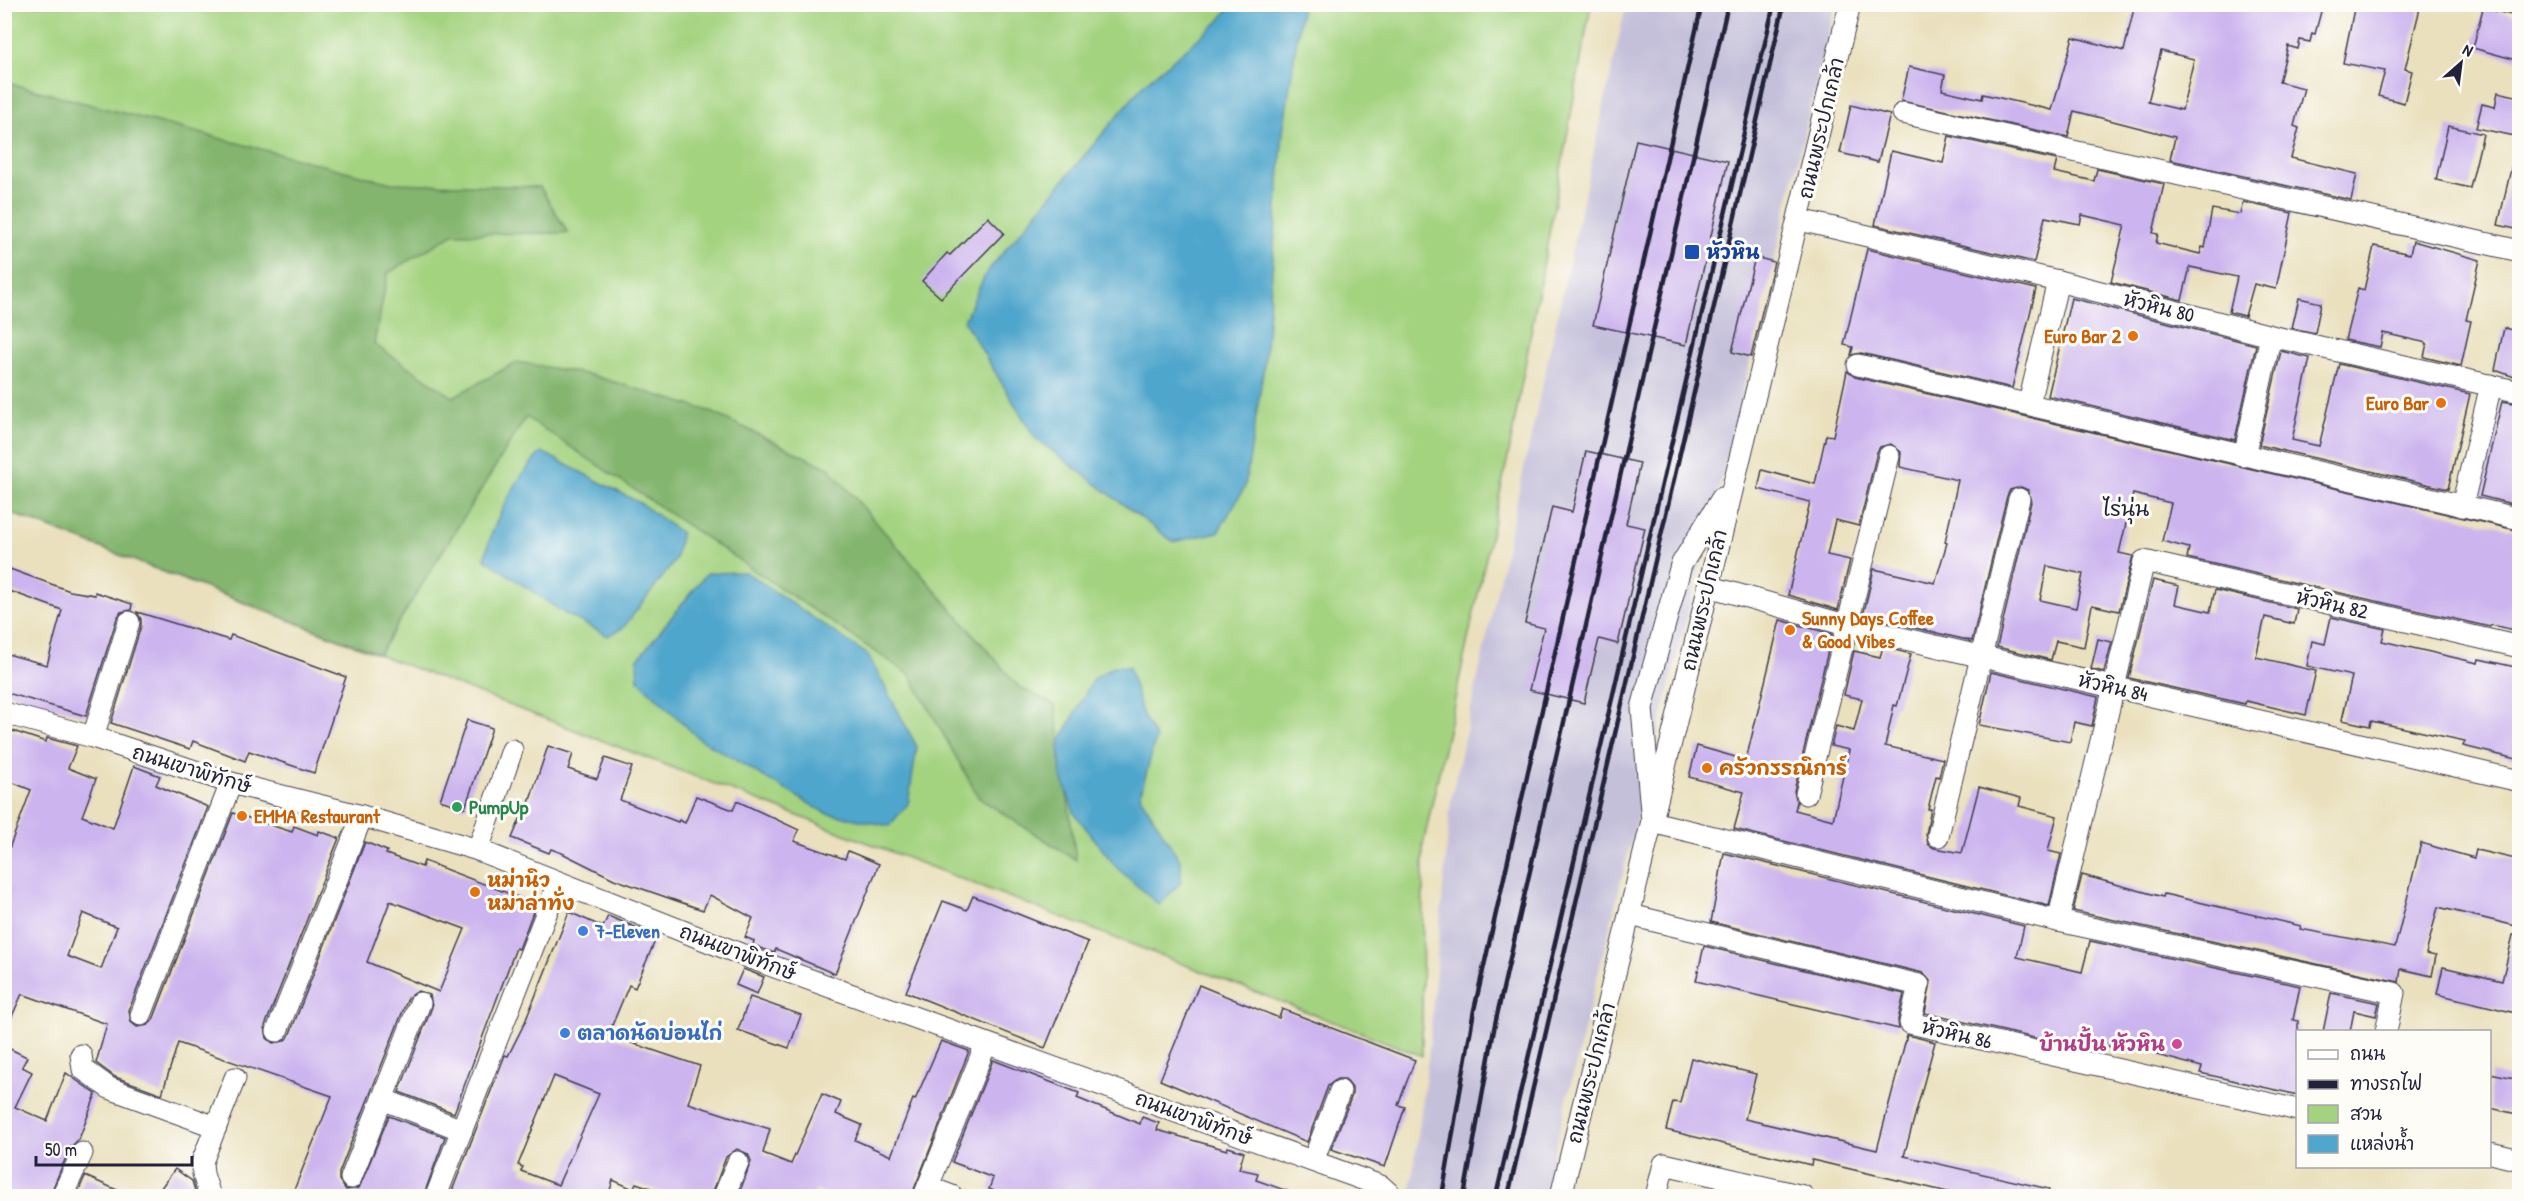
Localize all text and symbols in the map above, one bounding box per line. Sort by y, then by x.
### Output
north arrow [2431,33,2491,93]
text: N [2459,38,2477,62]
street label: ถนนพระปกเกล้า [1791,55,1850,201]
place label: หัวหิน [1706,238,1760,265]
marker: หัวหิน [1683,243,1701,261]
street label: หัวหิน 80 [2121,285,2197,328]
place label: Euro Bar 2 [2044,322,2122,349]
marker: Euro Bar 2 [2126,329,2140,343]
place label: Euro Bar [2366,389,2429,416]
marker: Euro Bar [2434,396,2448,410]
district label: ไร่นุ่น [2102,494,2149,525]
street label: ถนนพระปกเกล้า [1674,527,1733,673]
street label: หัวหิน 82 [2294,582,2371,625]
place label: Sunny Days Coffee & Good Vibes [1802,604,1934,654]
marker: Sunny Days Coffee & Good Vibes [1783,623,1797,637]
street label: หัวหิน 84 [2076,665,2151,708]
street label: ถนนเขาพิทักษ์ [129,738,255,799]
place label: ครัวกรรณิการ์ [1719,754,1847,781]
marker: ครัวกรรณิการ์ [1700,761,1714,775]
place label: PumpUp [469,793,529,821]
marker: PumpUp [450,800,464,814]
place label: EMMA Restaurant [254,802,381,829]
marker: EMMA Restaurant [235,809,249,823]
place label: หม่านิว หม่าล่าทั่ง [487,866,574,916]
marker: หม่านิว หม่าล่าทั่ง [468,885,482,899]
place label: 7-Eleven [594,917,660,944]
street label: ถนนเขาพิทักษ์ [676,917,801,986]
marker: 7-Eleven [576,924,590,938]
street label: ถนนพระปกเกล้า [1560,1000,1621,1146]
street label: หัวหิน 86 [1919,1012,1995,1055]
place label: ตลาดนัดบ่อนไก่ [577,1019,722,1046]
marker: ตลาดนัดบ่อนไก่ [558,1026,572,1040]
place label: บ้านปั้น หัวหิน [2039,1026,2166,1057]
legend [2296,1030,2491,1168]
marker: บ้านปั้น หัวหิน [2170,1037,2184,1051]
text: ถนน [2350,1041,2385,1066]
text: ทางรถไฟ [2350,1071,2422,1096]
street label: ถนนเขาพิทักษ์ [1132,1084,1257,1151]
text: สวน [2350,1101,2382,1126]
text: แหล่งน้ำ [2350,1127,2414,1156]
scale bar [36,1129,192,1167]
text: 50 m [45,1137,77,1162]

